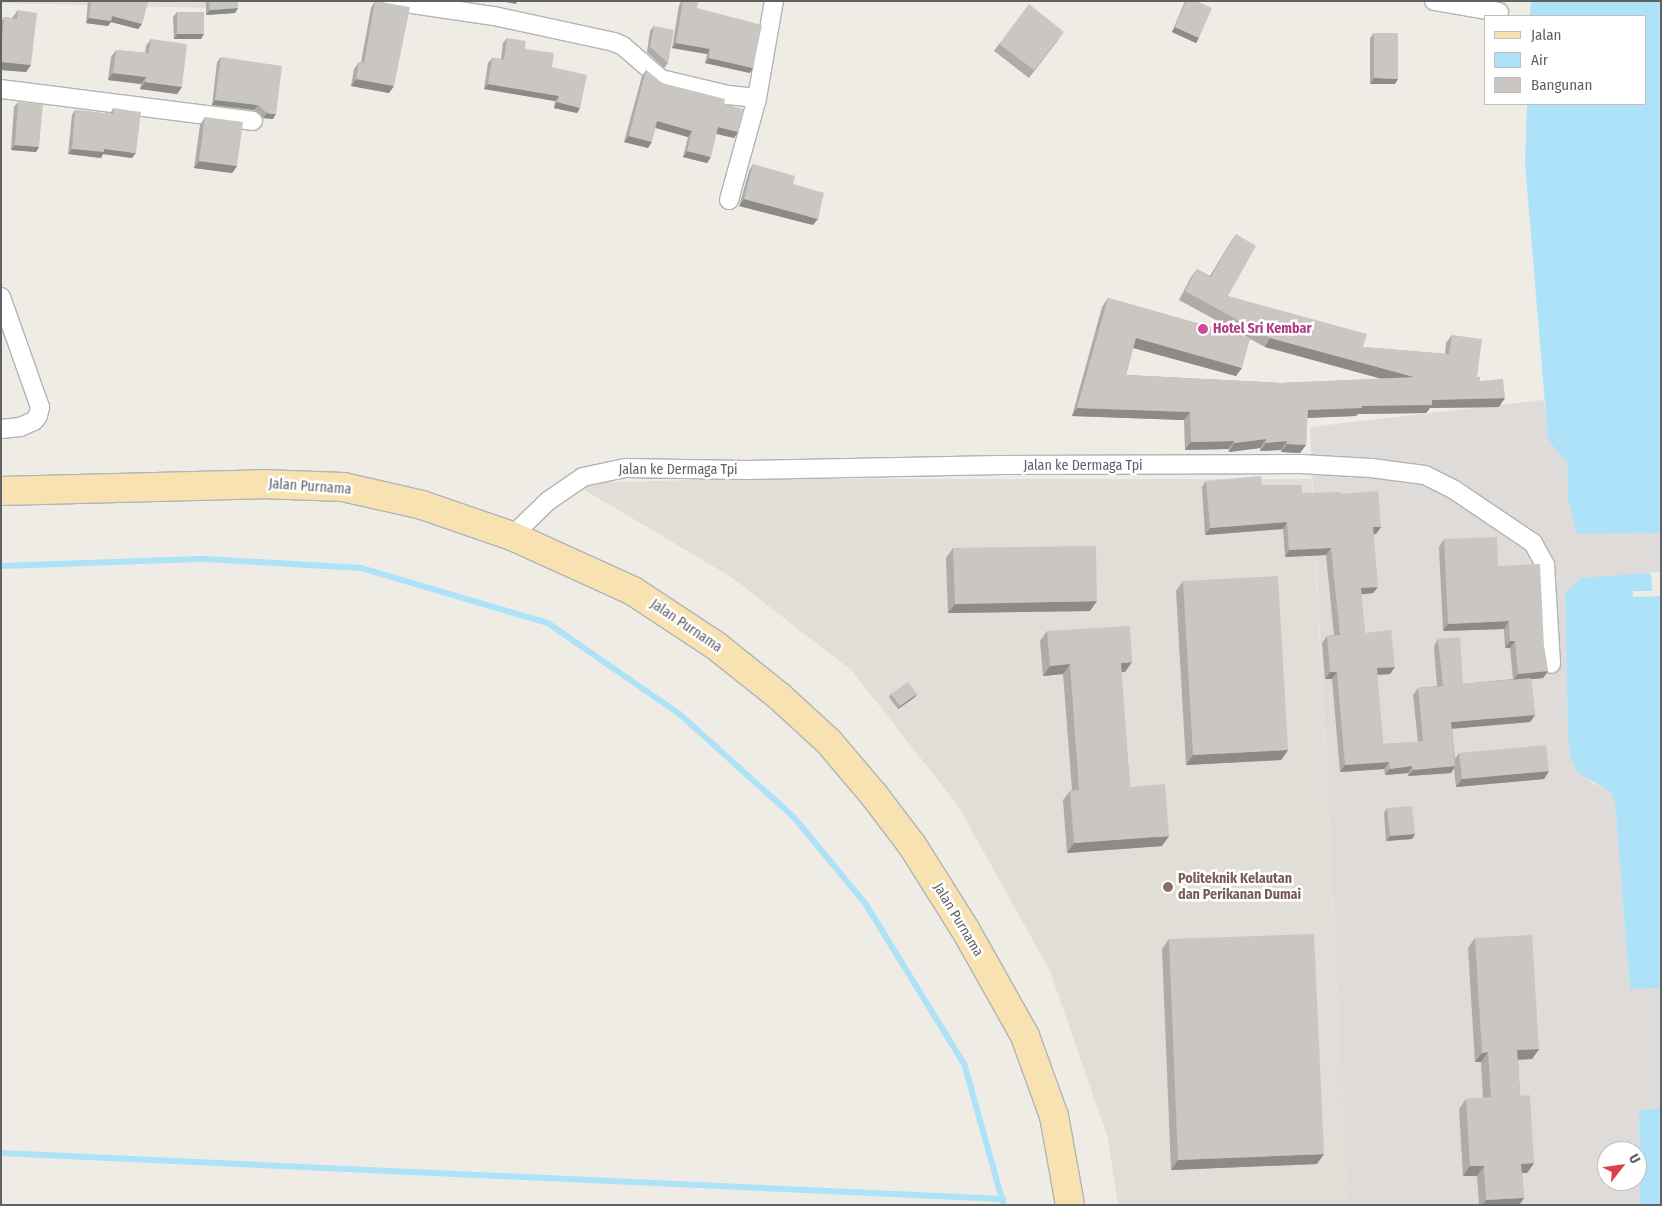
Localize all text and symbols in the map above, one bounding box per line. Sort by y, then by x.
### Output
legend [1484,15,1647,105]
text: Jalan [1531,26,1561,44]
text: Air [1531,51,1548,69]
text: Bangunan [1531,76,1592,94]
place label: Hotel Sri Kembar [1213,321,1312,337]
marker: Hotel Sri Kembar [1197,323,1209,335]
street label: Jalan ke Dermaga Tpi [1023,458,1143,474]
street label: Jalan ke Dermaga Tpi [618,462,738,478]
street label: Jalan Purnama [268,476,352,498]
street label: Jalan Purnama [647,596,725,656]
place label: Politeknik Kelautan dan Perikanan Dumai [1178,871,1301,904]
street label: Jalan Purnama [929,880,987,960]
marker: Politeknik Kelautan dan Perikanan Dumai [1162,881,1174,893]
north arrow [1597,1141,1647,1191]
text: U [1625,1151,1644,1167]

